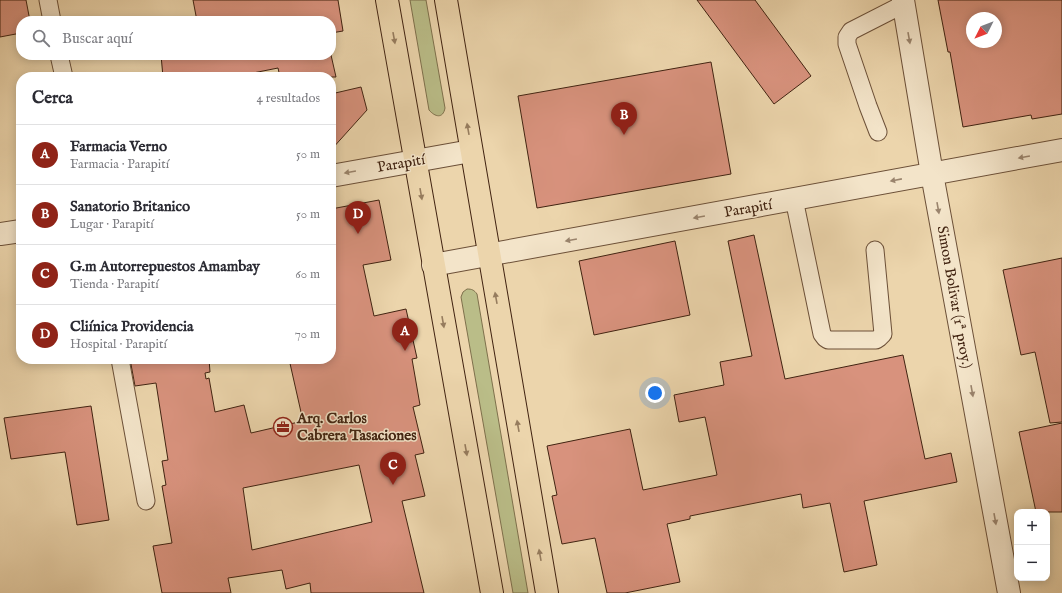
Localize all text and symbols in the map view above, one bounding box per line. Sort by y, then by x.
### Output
north arrow [966,12,1002,48]
search box [16,16,336,60]
icon: search [30,27,52,49]
text: Buscar aquí [62,29,132,48]
one-way arrow [391,32,397,45]
one-way arrow [907,32,913,45]
text: Cerca [32,88,73,109]
text: 4 resultados [257,90,320,107]
pin: B [611,102,637,135]
one-way arrow [464,123,470,135]
text: Farmacia Verno [70,137,167,156]
text: A [41,146,49,163]
text: 50 m [296,146,320,163]
street label: Parapití [376,150,427,177]
one-way arrow [1018,154,1030,160]
text: Farmacia · Parapití [70,156,169,173]
one-way arrow [344,170,356,176]
one-way arrow [890,178,902,184]
one-way arrow [418,188,424,200]
street label: Parapití [723,195,774,222]
text: Sanatorio Britanico [70,197,190,216]
pin: D [345,201,371,234]
one-way arrow [936,202,942,214]
text: B [41,206,49,223]
text: 50 m [296,206,320,223]
one-way arrow [693,214,705,220]
text: Lugar · Parapití [70,216,154,233]
street label: Simon Bolivar (1ª proy.) [933,224,976,370]
one-way arrow [565,237,577,243]
text: G.m Autorrepuestos Amambay [70,257,260,276]
text: C [40,266,50,283]
text: 60 m [295,266,320,283]
text: Tienda · Parapití [70,276,159,293]
one-way arrow [493,292,499,304]
one-way arrow [441,316,447,328]
text: Cliínica Providencia [70,317,194,336]
pin: A [392,318,418,351]
text: D [40,326,50,343]
text: 70 m [295,326,320,343]
text: Hospital · Parapití [70,336,167,353]
your location [645,383,665,403]
one-way arrow [969,385,975,397]
place label: Arq. Carlos Cabrera Tasaciones [296,409,417,445]
office icon: Arq. Carlos Cabrera Tasaciones [272,416,294,438]
one-way arrow [515,420,521,433]
one-way arrow [463,444,469,456]
pin: C [380,452,406,485]
map controls [1014,509,1050,581]
button: + [1014,509,1050,545]
one-way arrow [992,513,998,525]
button: − [1014,545,1050,581]
one-way arrow [537,548,543,561]

